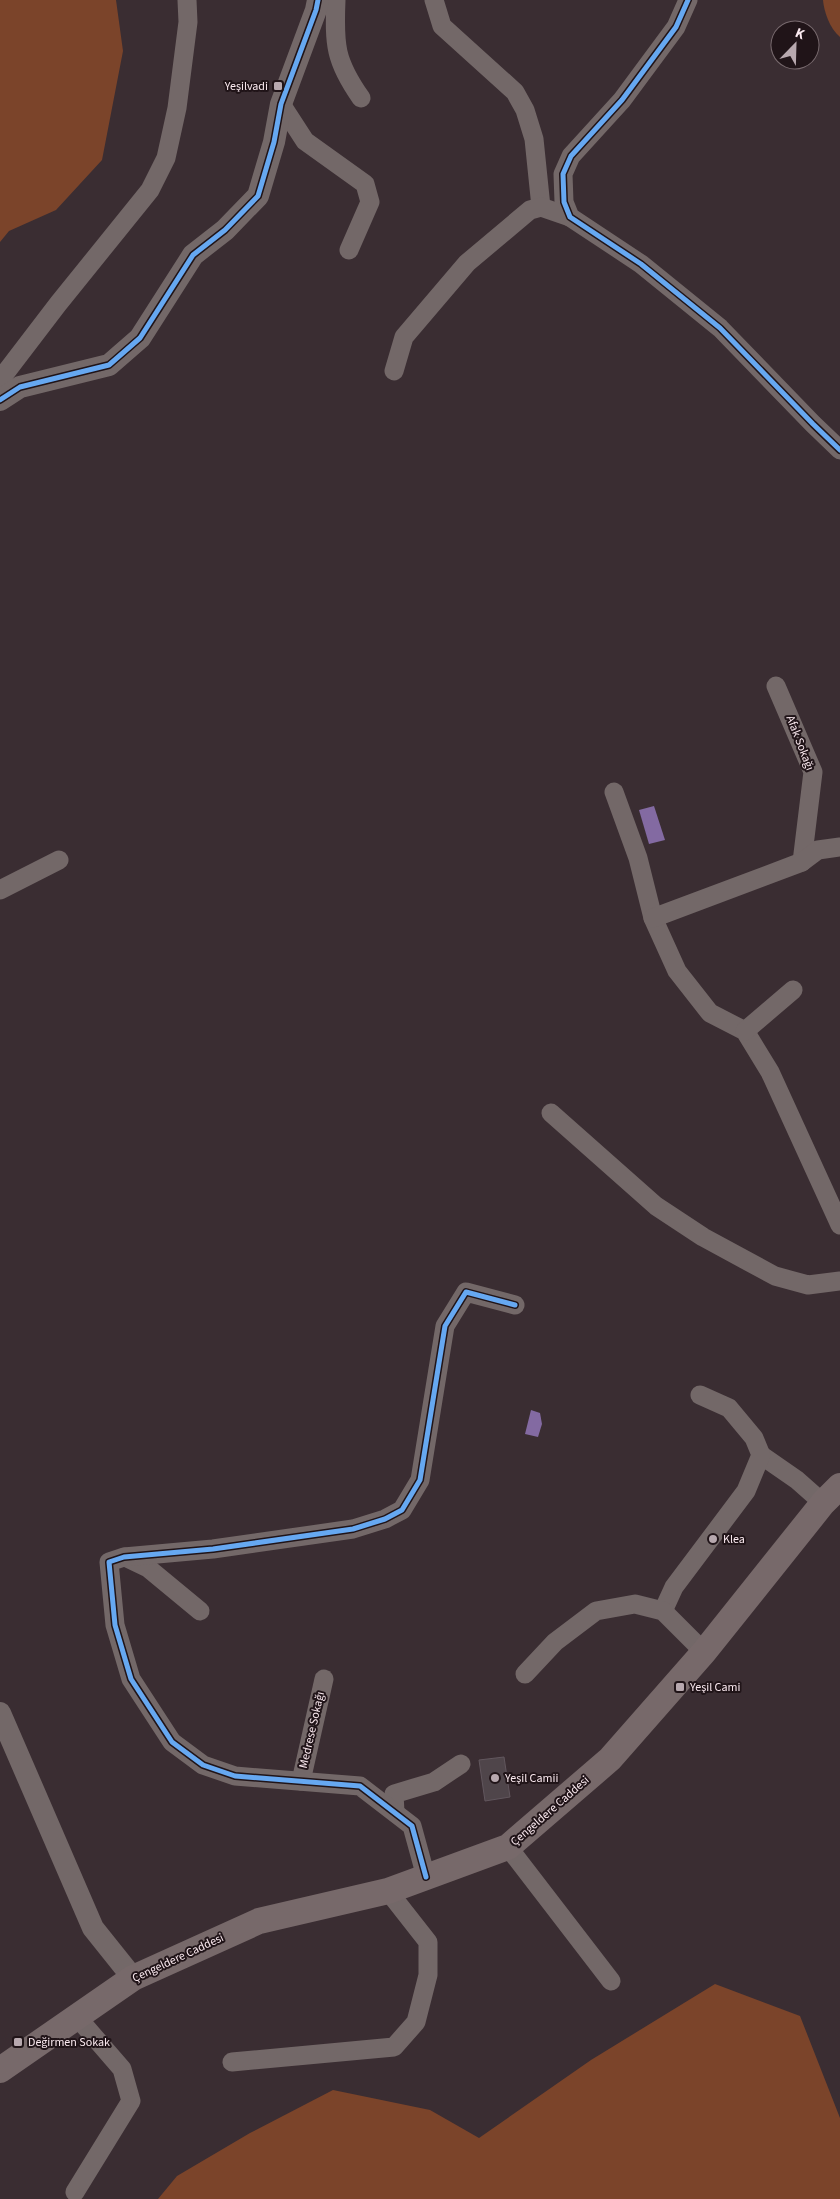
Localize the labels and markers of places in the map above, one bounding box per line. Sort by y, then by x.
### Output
place label: Yeşilvadi [224,78,268,95]
marker: Yeşilvadi [272,80,284,92]
place label: Klea [723,1531,745,1548]
marker: Klea [707,1533,719,1545]
place label: Yeşil Cami [689,1679,740,1696]
marker: Yeşil Cami [674,1681,686,1693]
place label: Yeşil Camii [504,1770,558,1787]
marker: Yeşil Camii [489,1772,501,1784]
place label: Değirmen Sokak [28,2034,110,2051]
marker: Değirmen Sokak [12,2036,24,2048]

